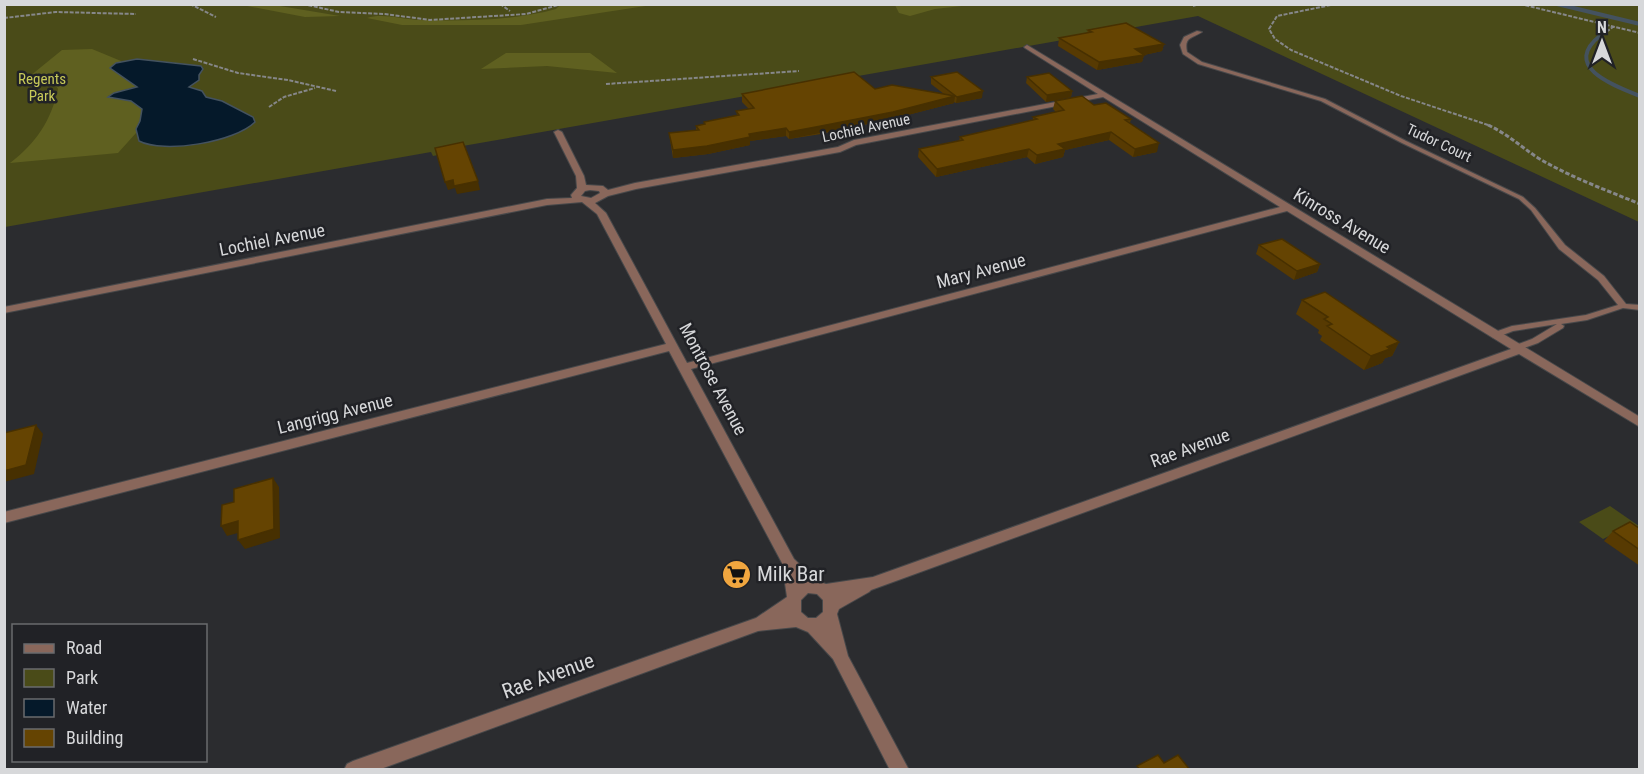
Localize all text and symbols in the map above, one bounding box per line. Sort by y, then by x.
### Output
north arrow [1572,12,1632,72]
text: N [1597,18,1607,37]
park label: Regents Park [18,70,66,105]
street label: Lochiel Avenue [820,110,912,146]
street label: Tudor Court [1403,120,1475,166]
street label: Kinross Avenue [1290,183,1395,258]
street label: Lochiel Avenue [217,219,327,260]
street label: Mary Avenue [934,249,1028,292]
street label: Montrose Avenue [675,319,752,438]
street label: Langrigg Avenue [275,389,395,438]
street label: Rae Avenue [1147,424,1232,472]
supermarket icon: Milk Bar [720,558,752,590]
place label: Milk Bar [757,562,825,586]
legend [12,624,207,762]
text: Road [66,637,102,658]
street label: Rae Avenue [499,648,598,704]
text: Park [66,667,98,688]
text: Water [66,697,108,718]
text: Building [66,727,123,748]

